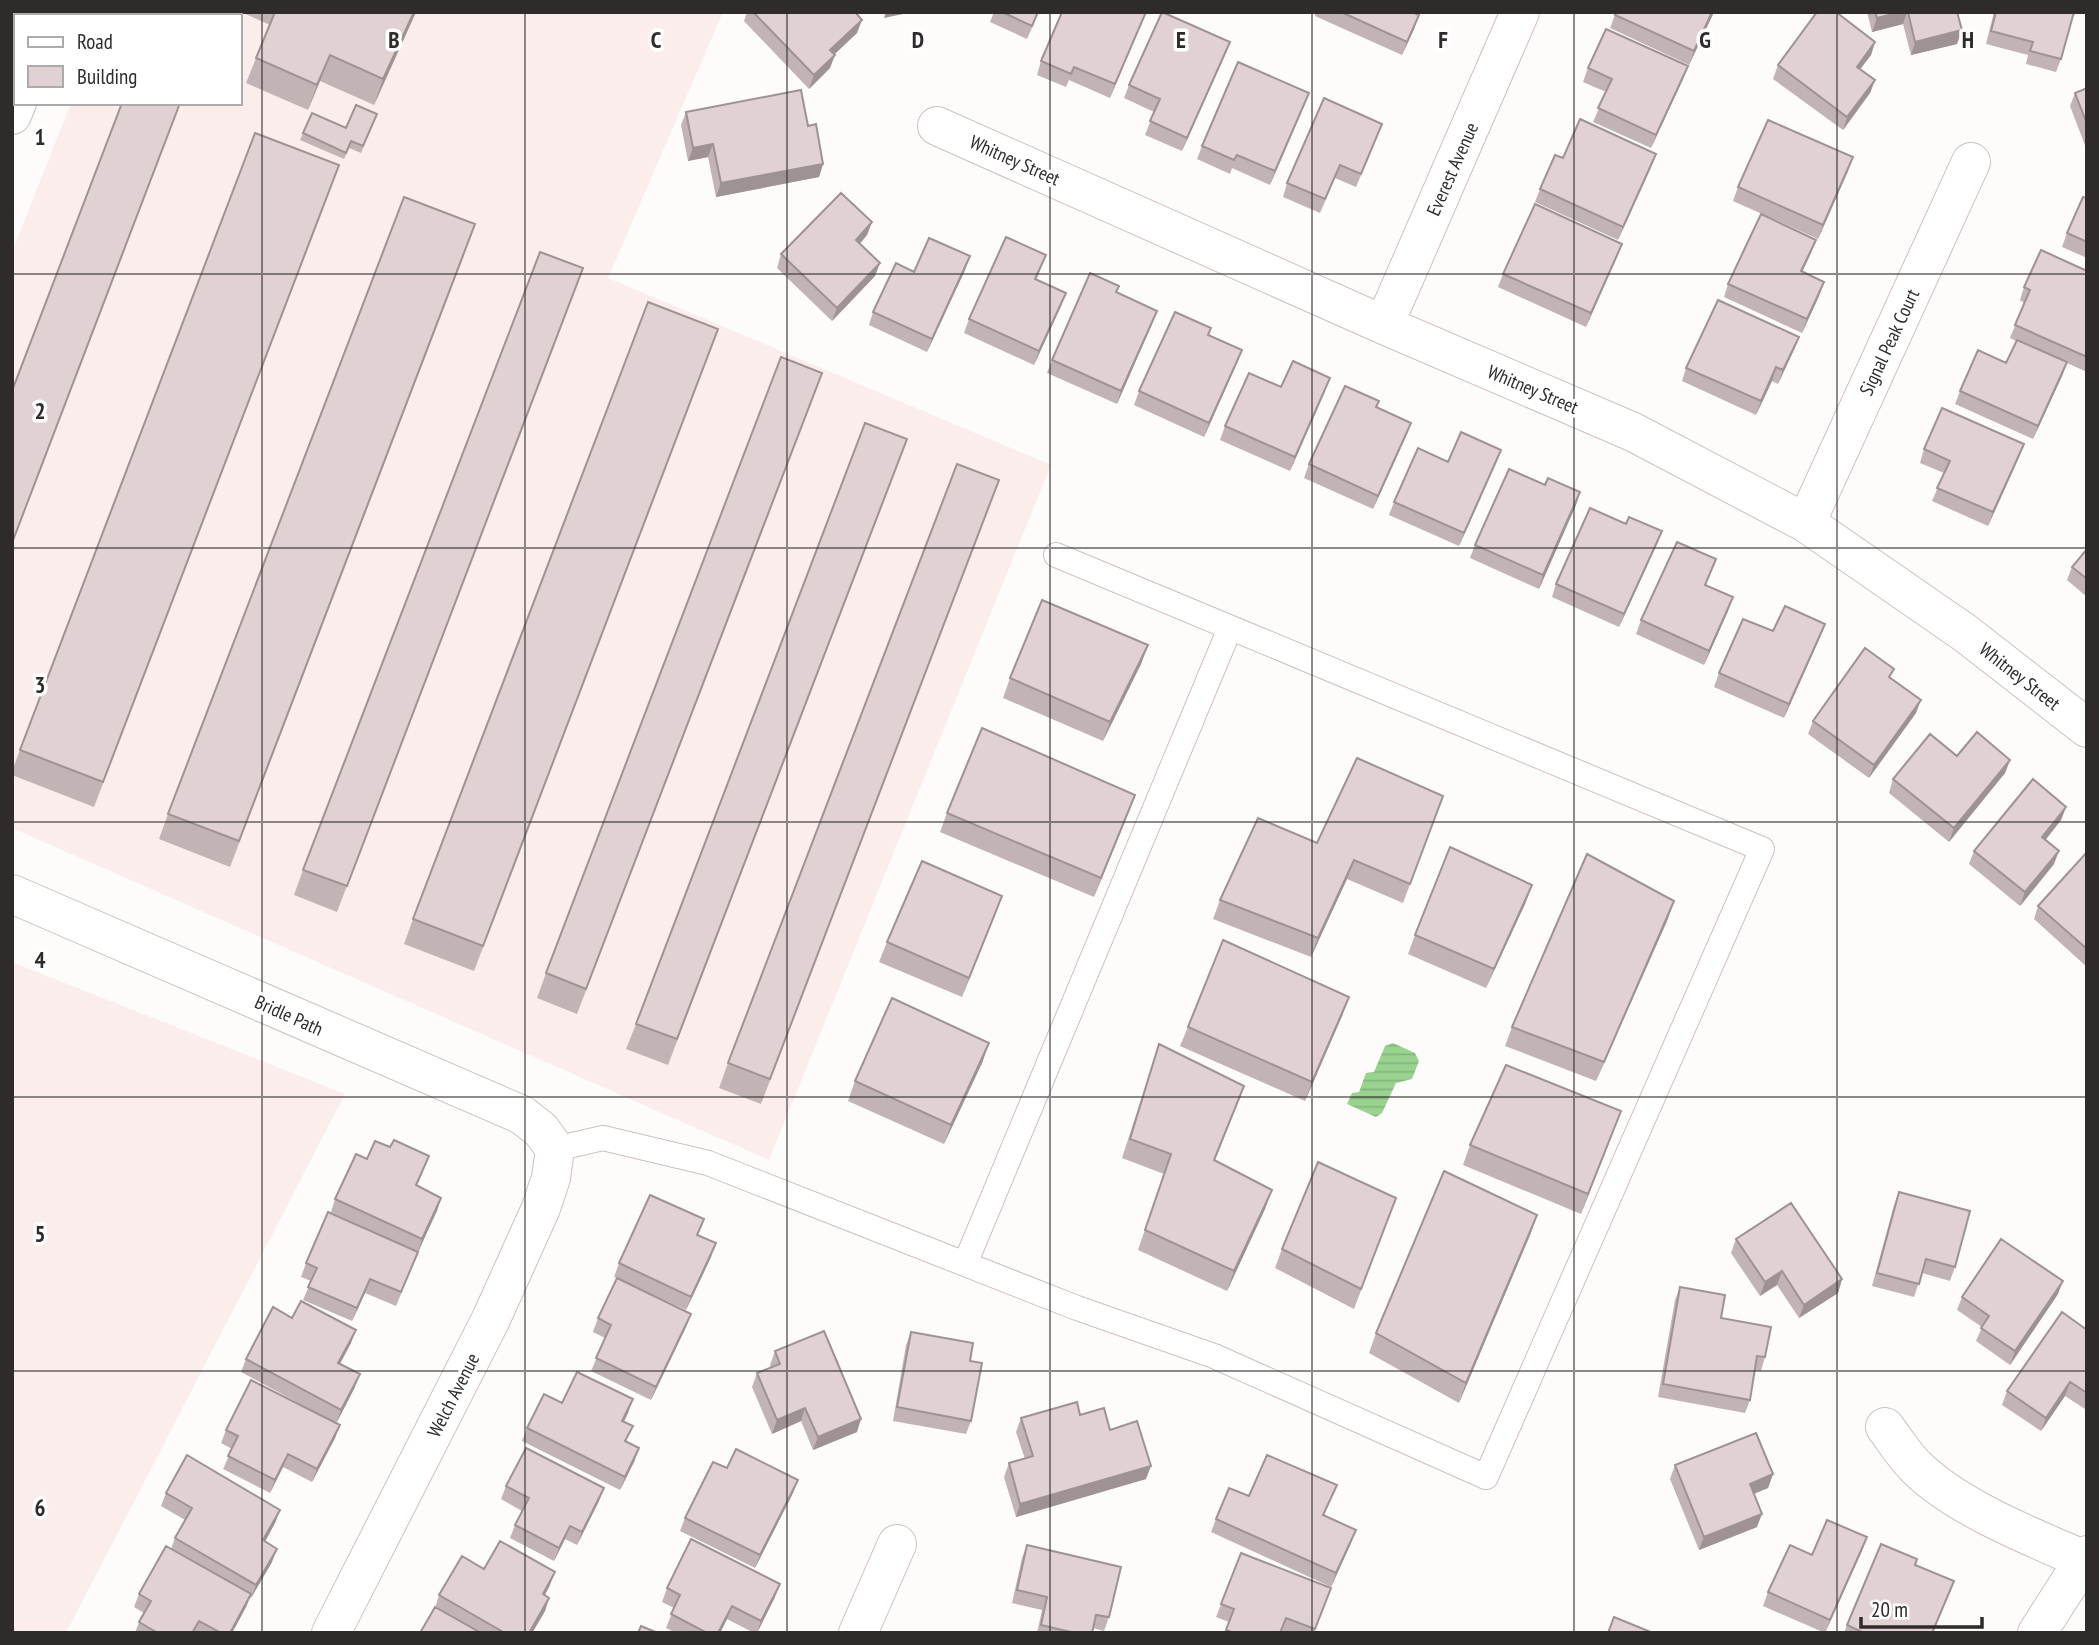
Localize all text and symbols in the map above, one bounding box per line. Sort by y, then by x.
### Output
legend [14,14,242,105]
text: B [388,25,400,54]
text: C [651,25,662,54]
text: D [912,25,924,54]
text: E [1176,25,1186,54]
text: F [1438,25,1448,54]
text: G [1699,25,1711,54]
text: H [1962,25,1974,54]
text: Road [77,28,113,55]
text: Building [77,63,137,90]
street label: Everest Avenue [1421,118,1483,219]
text: 1 [35,122,46,151]
street label: Whitney Street [966,129,1065,191]
street label: Signal Peak Court [1854,284,1924,399]
street label: Whitney Street [1484,359,1583,419]
text: 2 [35,396,46,425]
street label: Whitney Street [1975,637,2066,716]
text: 3 [35,670,46,699]
text: 4 [35,945,46,974]
street label: Bridle Path [251,989,327,1041]
text: 5 [35,1219,46,1248]
street label: Welch Avenue [422,1349,484,1441]
text: 6 [35,1493,46,1522]
scale bar [1861,1586,1982,1630]
text: 20 m [1871,1596,1908,1623]

